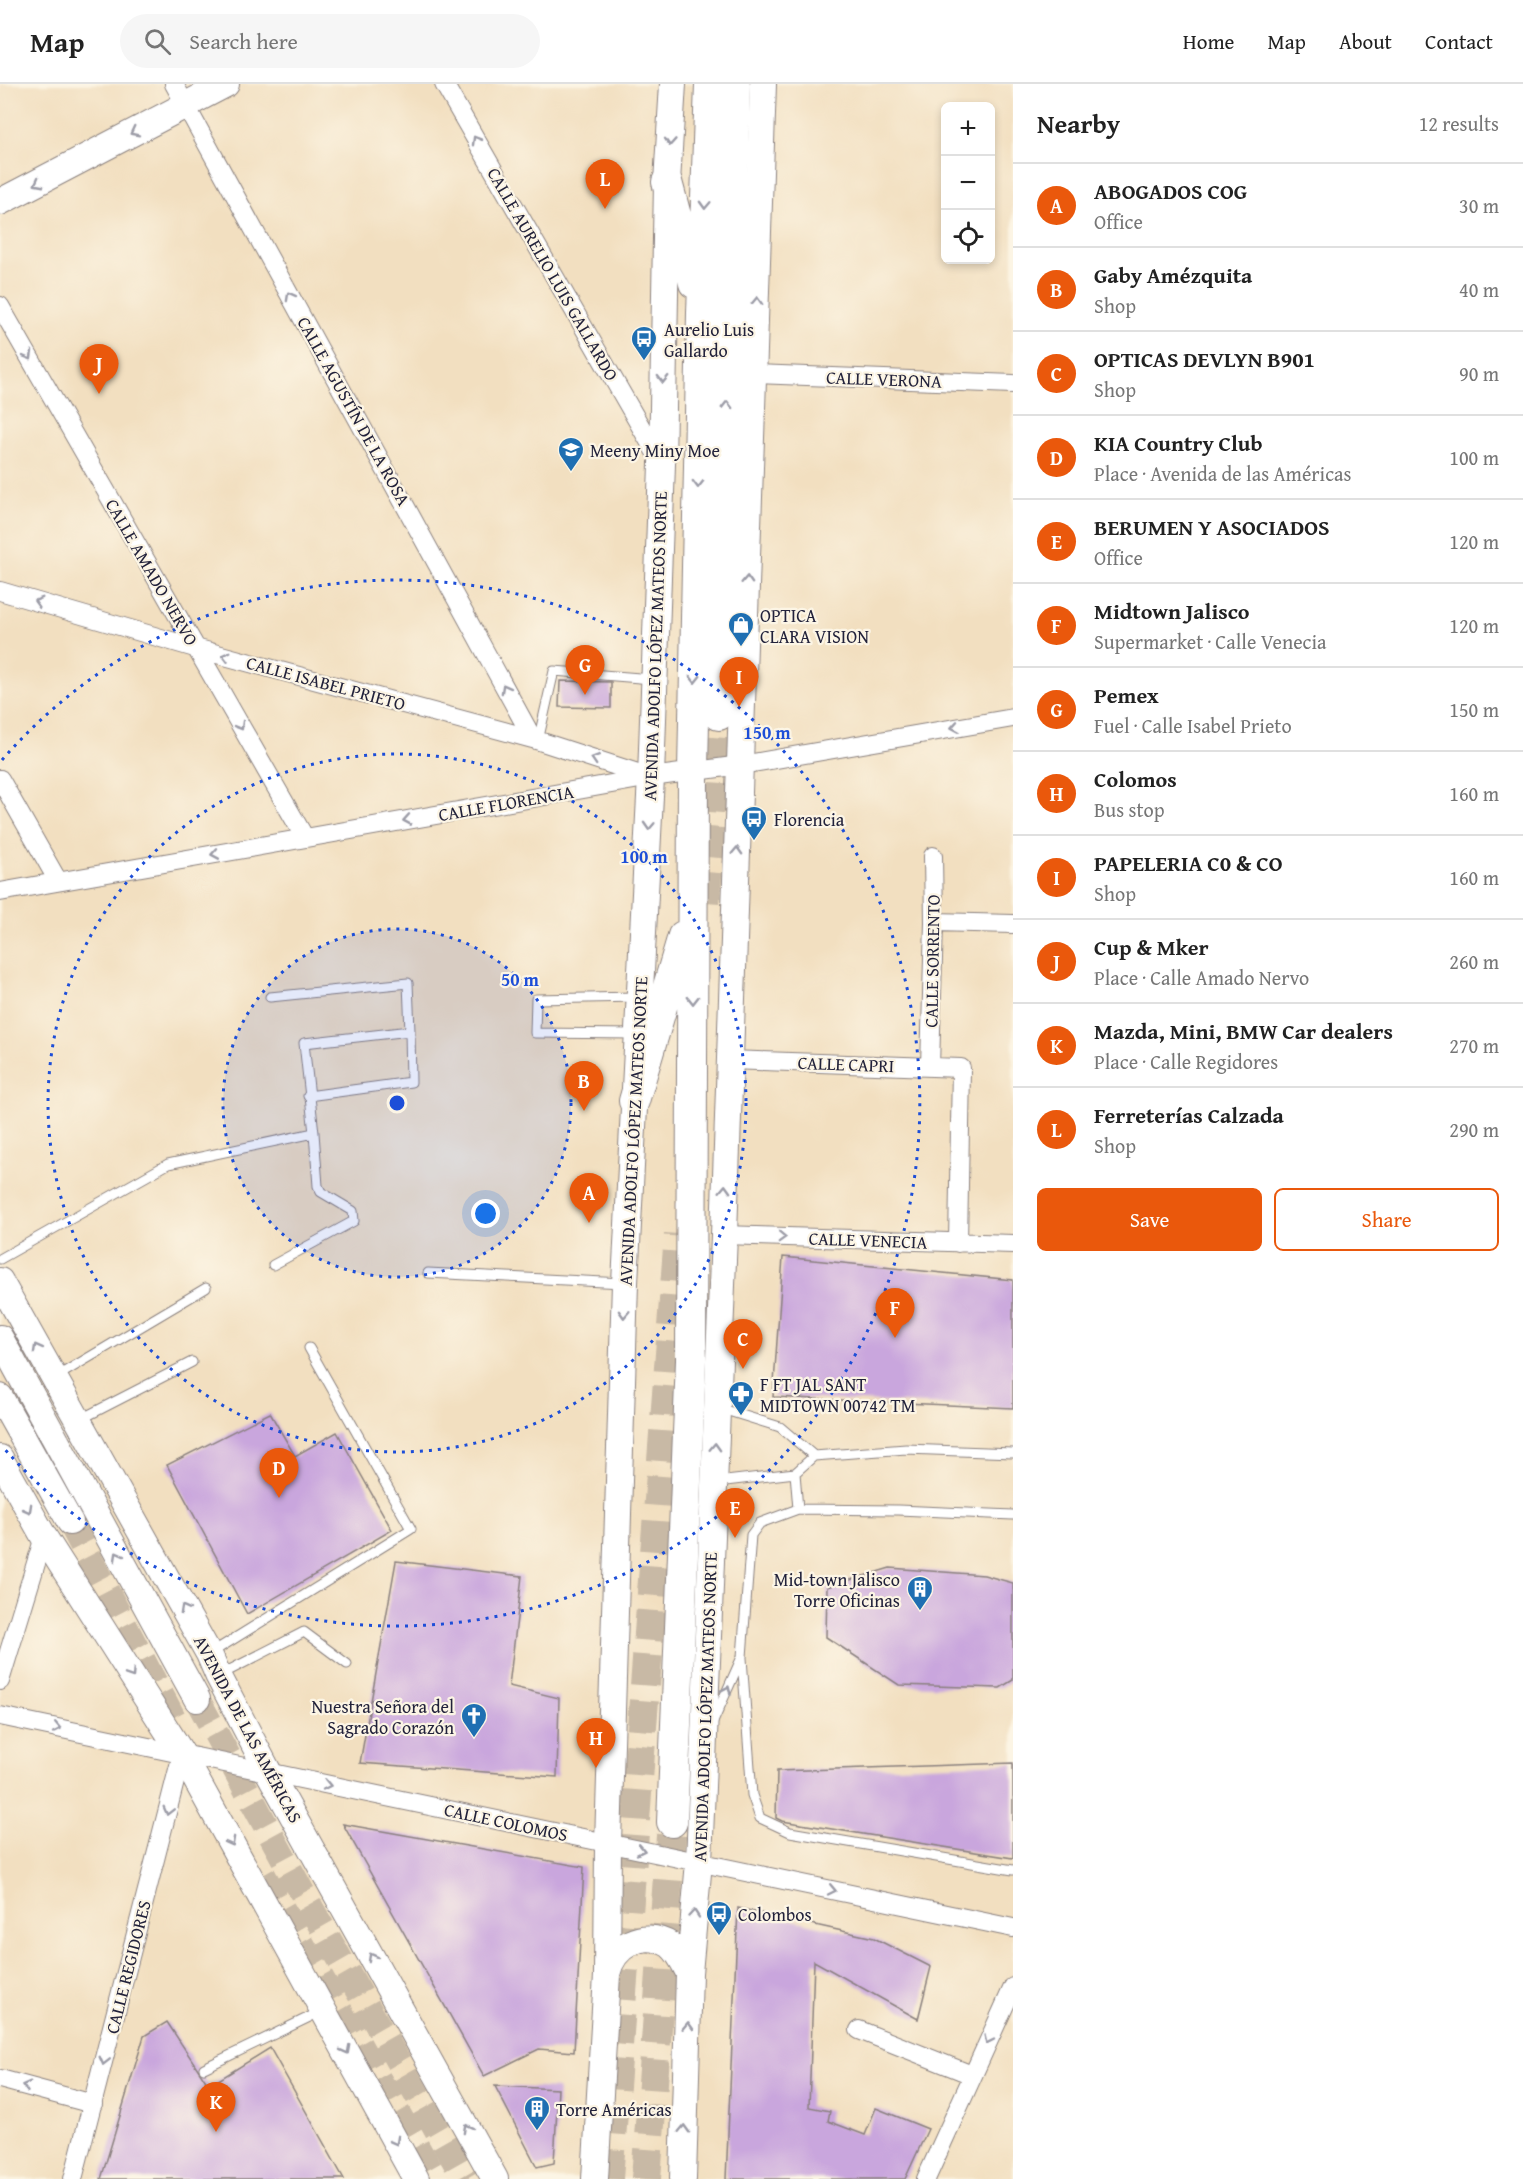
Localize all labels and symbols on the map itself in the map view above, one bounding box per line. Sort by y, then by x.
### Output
one-way arrow [130,125,141,137]
one-way arrow [472,136,483,146]
one-way arrow [663,138,676,147]
pin: L [586,160,624,209]
street label: CALLE AURELIO LUIS GALLARDO [483,164,623,384]
one-way arrow [33,176,44,187]
one-way arrow [699,201,712,210]
one-way arrow [286,291,297,302]
one-way arrow [750,297,763,306]
street label: CALLE AGUSTÍN DE LA ROSA [291,311,417,511]
place label: Aurelio Luis Gallardo [664,316,754,364]
bus stop icon: Aurelio Luis Gallardo [629,324,659,362]
pin: J [80,344,118,394]
one-way arrow [22,350,33,360]
street label: CALLE VERONA [826,363,942,395]
one-way arrow [657,375,670,384]
one-way arrow [720,400,733,409]
school or university icon: Meeny Miny Moe [556,435,586,473]
place label: Meeny Miny Moe [590,437,720,464]
one-way arrow [692,480,705,489]
street label: AVENIDA ADOLFO LÓPEZ MATEOS NORTE [636,491,674,801]
street label: CALLE AMADO NERVO [99,493,205,651]
one-way arrow [741,576,754,585]
one-way arrow [33,597,44,609]
place label: OPTICA CLARA VISION [760,602,869,650]
shop icon: OPTICA CLARA VISION [726,610,756,648]
pin: G [566,646,604,695]
street label: CALLE ISABEL PRIETO [243,649,409,717]
one-way arrow [221,651,232,663]
pin: I [720,658,758,707]
one-way arrow [688,675,701,684]
one-way arrow [501,684,512,694]
text: 150 m [743,719,791,746]
one-way arrow [233,720,245,730]
one-way arrow [951,721,960,733]
one-way arrow [590,754,601,766]
street label: CALLE FLORENCIA [436,778,576,828]
bus stop icon: Florencia [739,804,769,842]
place label: Florencia [774,806,845,833]
one-way arrow [403,813,413,826]
one-way arrow [642,822,655,831]
text: 100 m [620,843,668,870]
one-way arrow [731,846,744,855]
one-way arrow [211,847,221,860]
street label: CALLE SORRENTO [917,894,947,1028]
text: 50 m [501,966,540,993]
street label: AVENIDA ADOLFO LÓPEZ MATEOS NORTE [611,976,655,1286]
one-way arrow [687,996,699,1005]
street label: CALLE CAPRI [797,1049,895,1079]
pin: B [564,1062,604,1111]
centre of rings [387,1093,407,1113]
pin: A [570,1174,608,1223]
one-way arrow [719,1184,732,1193]
your location [471,1199,500,1228]
street label: CALLE VENECIA [808,1224,928,1256]
one-way arrow [778,1231,787,1243]
pin: F [876,1288,914,1338]
one-way arrow [618,1310,631,1319]
pin: C [724,1320,762,1369]
one-way arrow [33,1344,44,1354]
place label: F FT JAL SANT MIDTOWN 00742 TM [760,1371,916,1419]
pharmacy icon: F FT JAL SANT MIDTOWN 00742 TM [726,1379,756,1417]
one-way arrow [709,1442,722,1451]
pin: D [260,1448,298,1498]
pin: E [716,1488,754,1538]
one-way arrow [21,1503,32,1513]
one-way arrow [114,1552,125,1562]
street label: AVENIDA ADOLFO LÓPEZ MATEOS NORTE [686,1552,724,1862]
place label: Mid-town Jalisco Torre Oficinas [774,1566,900,1614]
building icon: Mid-town Jalisco Torre Oficinas [905,1574,935,1612]
one-way arrow [180,1605,191,1615]
street label: AVENIDA DE LAS AMÉRICAS [187,1630,309,1828]
one-way arrow [124,1668,136,1678]
one-way arrow [720,1685,732,1696]
place label: Nuestra Señora del Sagrado Corazón [311,1693,454,1741]
church icon: Nuestra Señora del Sagrado Corazón [459,1701,489,1739]
pin: H [576,1718,616,1768]
one-way arrow [52,1721,62,1734]
one-way arrow [321,1777,331,1790]
street label: CALLE COLOMOS [442,1796,570,1848]
one-way arrow [163,1805,175,1816]
one-way arrow [224,1836,235,1846]
one-way arrow [636,1843,646,1856]
one-way arrow [827,1883,837,1896]
street label: CALLE REGIDORES [98,1897,158,2037]
bus stop icon: Colombos [704,1899,734,1937]
place label: Colombos [738,1901,812,1928]
one-way arrow [687,1910,700,1919]
one-way arrow [368,1953,379,1964]
one-way arrow [681,2021,694,2030]
one-way arrow [984,2033,996,2044]
one-way arrow [339,2044,350,2054]
one-way arrow [98,2056,111,2066]
one-way arrow [21,2081,32,2093]
pin: K [196,2082,236,2132]
building icon: Torre Américas [522,2094,552,2132]
place label: Torre Américas [556,2096,672,2123]
one-way arrow [463,2124,474,2134]
one-way arrow [678,2125,691,2134]
one-way arrow [388,2135,399,2145]

